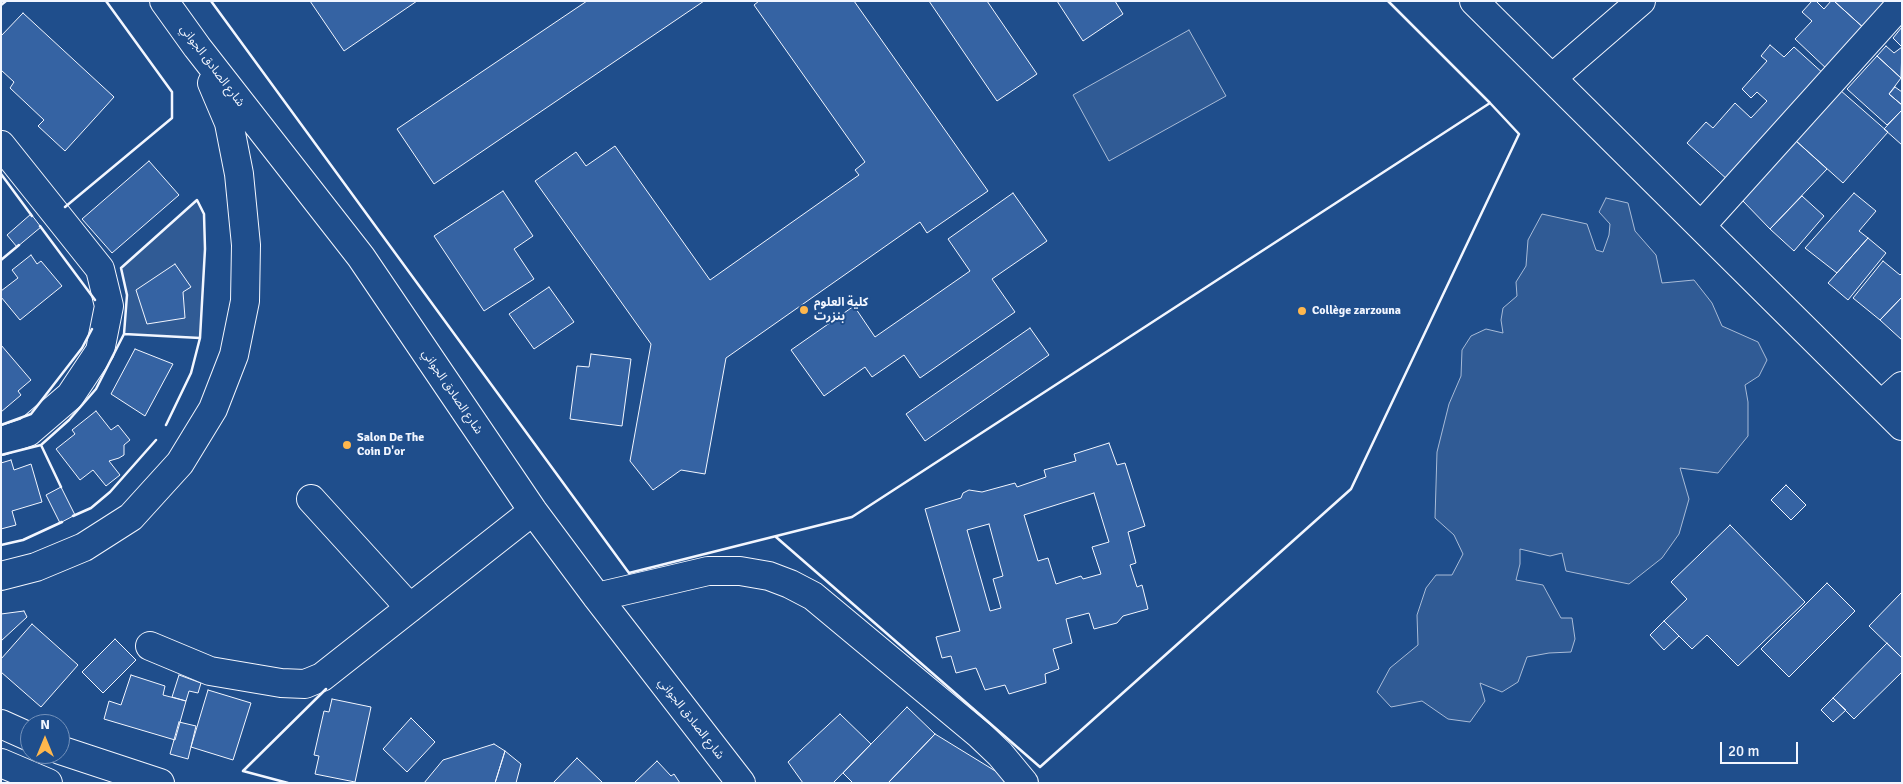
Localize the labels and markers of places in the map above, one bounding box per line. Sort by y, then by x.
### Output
place label: كلية العلوم بنزرت [814,296,868,324]
marker: كلية العلوم بنزرت [798,304,810,316]
place label: Collège zarzouna [1312,304,1401,318]
marker: Collège zarzouna [1296,305,1308,317]
place label: Salon De The Coin D'or [357,431,424,459]
marker: Salon De The Coin D'or [341,439,353,451]

